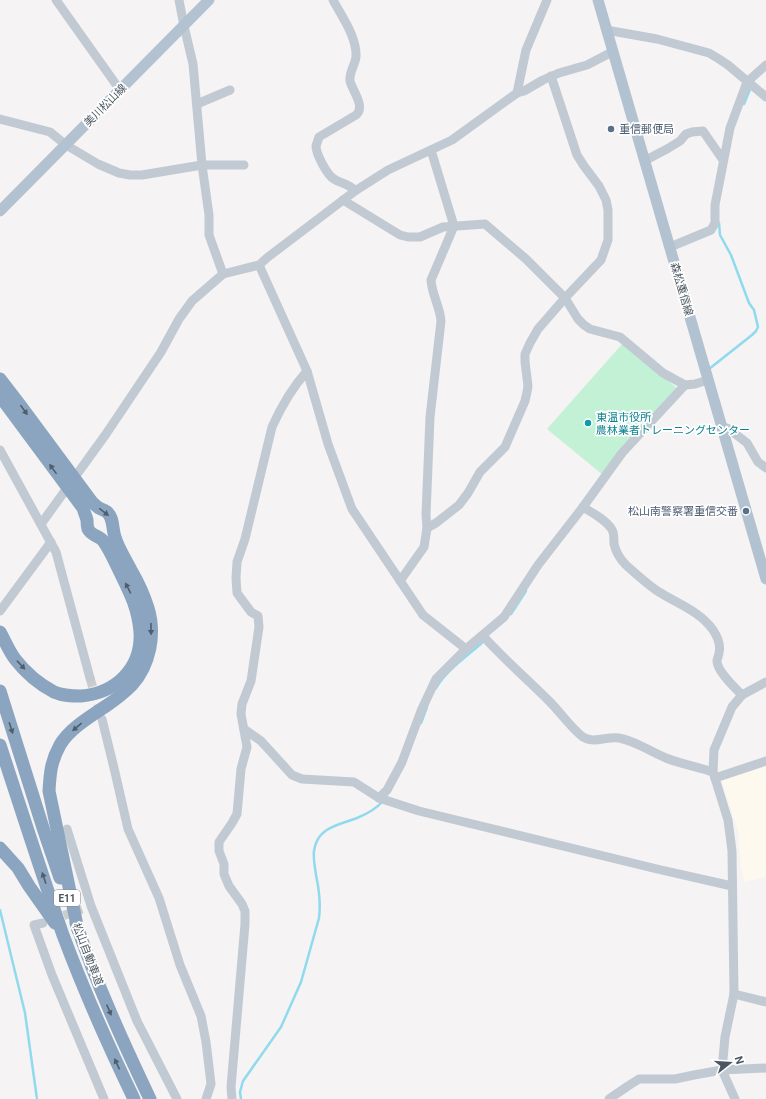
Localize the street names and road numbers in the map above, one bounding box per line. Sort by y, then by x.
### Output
street label: 美川松山線 [81,81,129,129]
street label: 森松重信線 [668,261,695,317]
road number: E11 [54,890,80,906]
street label: 松山自動車道 [70,921,105,987]

